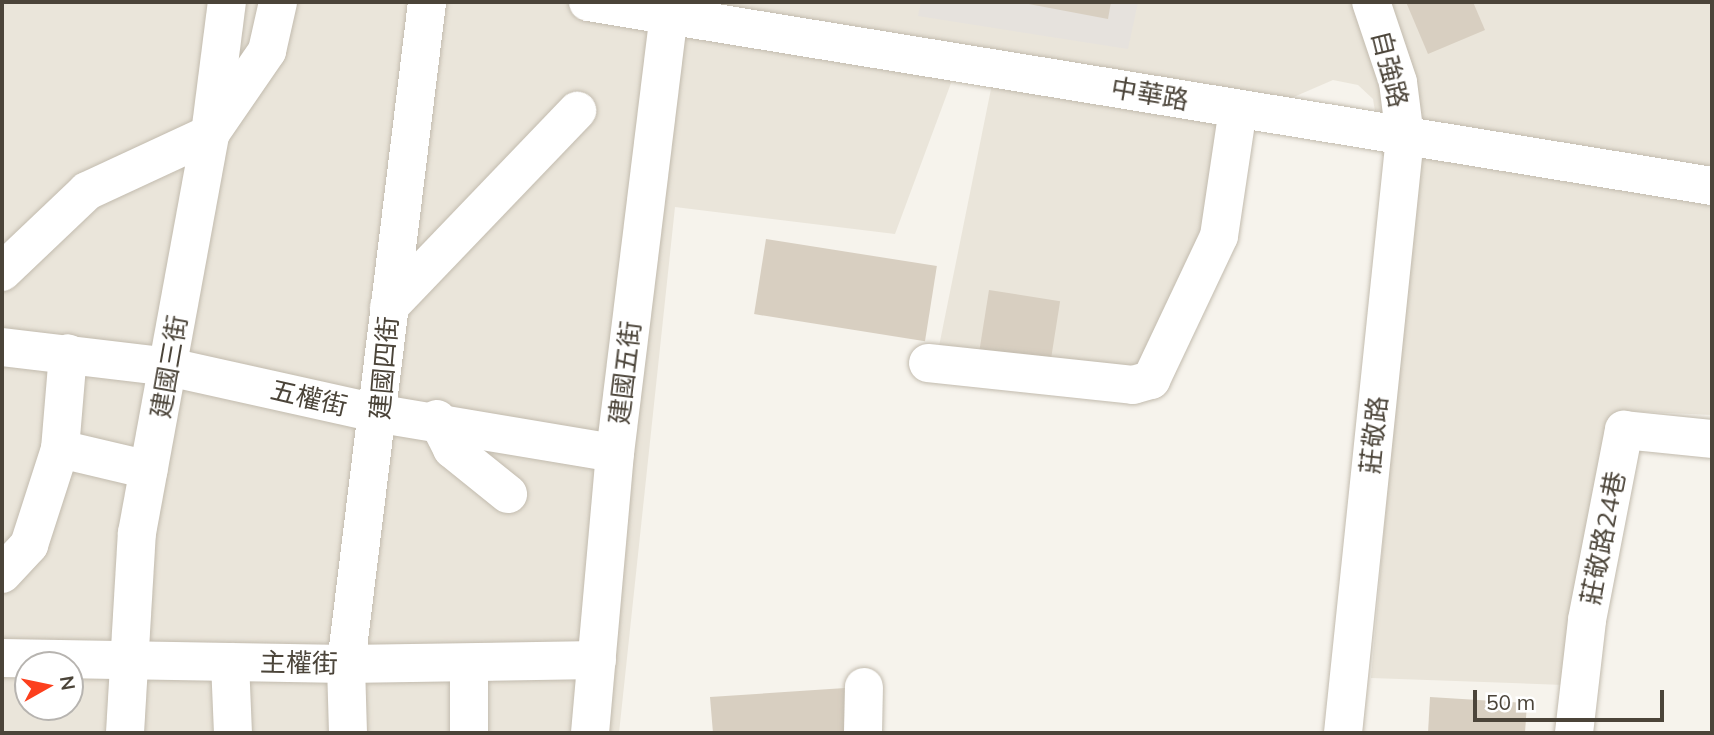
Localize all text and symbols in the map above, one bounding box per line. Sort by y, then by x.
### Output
street label: 自強路 [1365,27,1415,111]
street label: 中華路 [1109,72,1191,116]
street label: 建國三街 [145,313,193,421]
street label: 建國四街 [364,315,404,421]
street label: 建國五街 [603,319,647,427]
street label: 五權街 [267,374,351,422]
street label: 莊敬路 [1354,395,1394,475]
street label: 莊敬路24巷 [1575,469,1631,607]
street label: 主權街 [260,647,338,679]
north arrow [14,651,84,721]
text: N [55,674,81,692]
scale bar [1476,676,1667,720]
text: 50 m [1486,689,1535,715]

